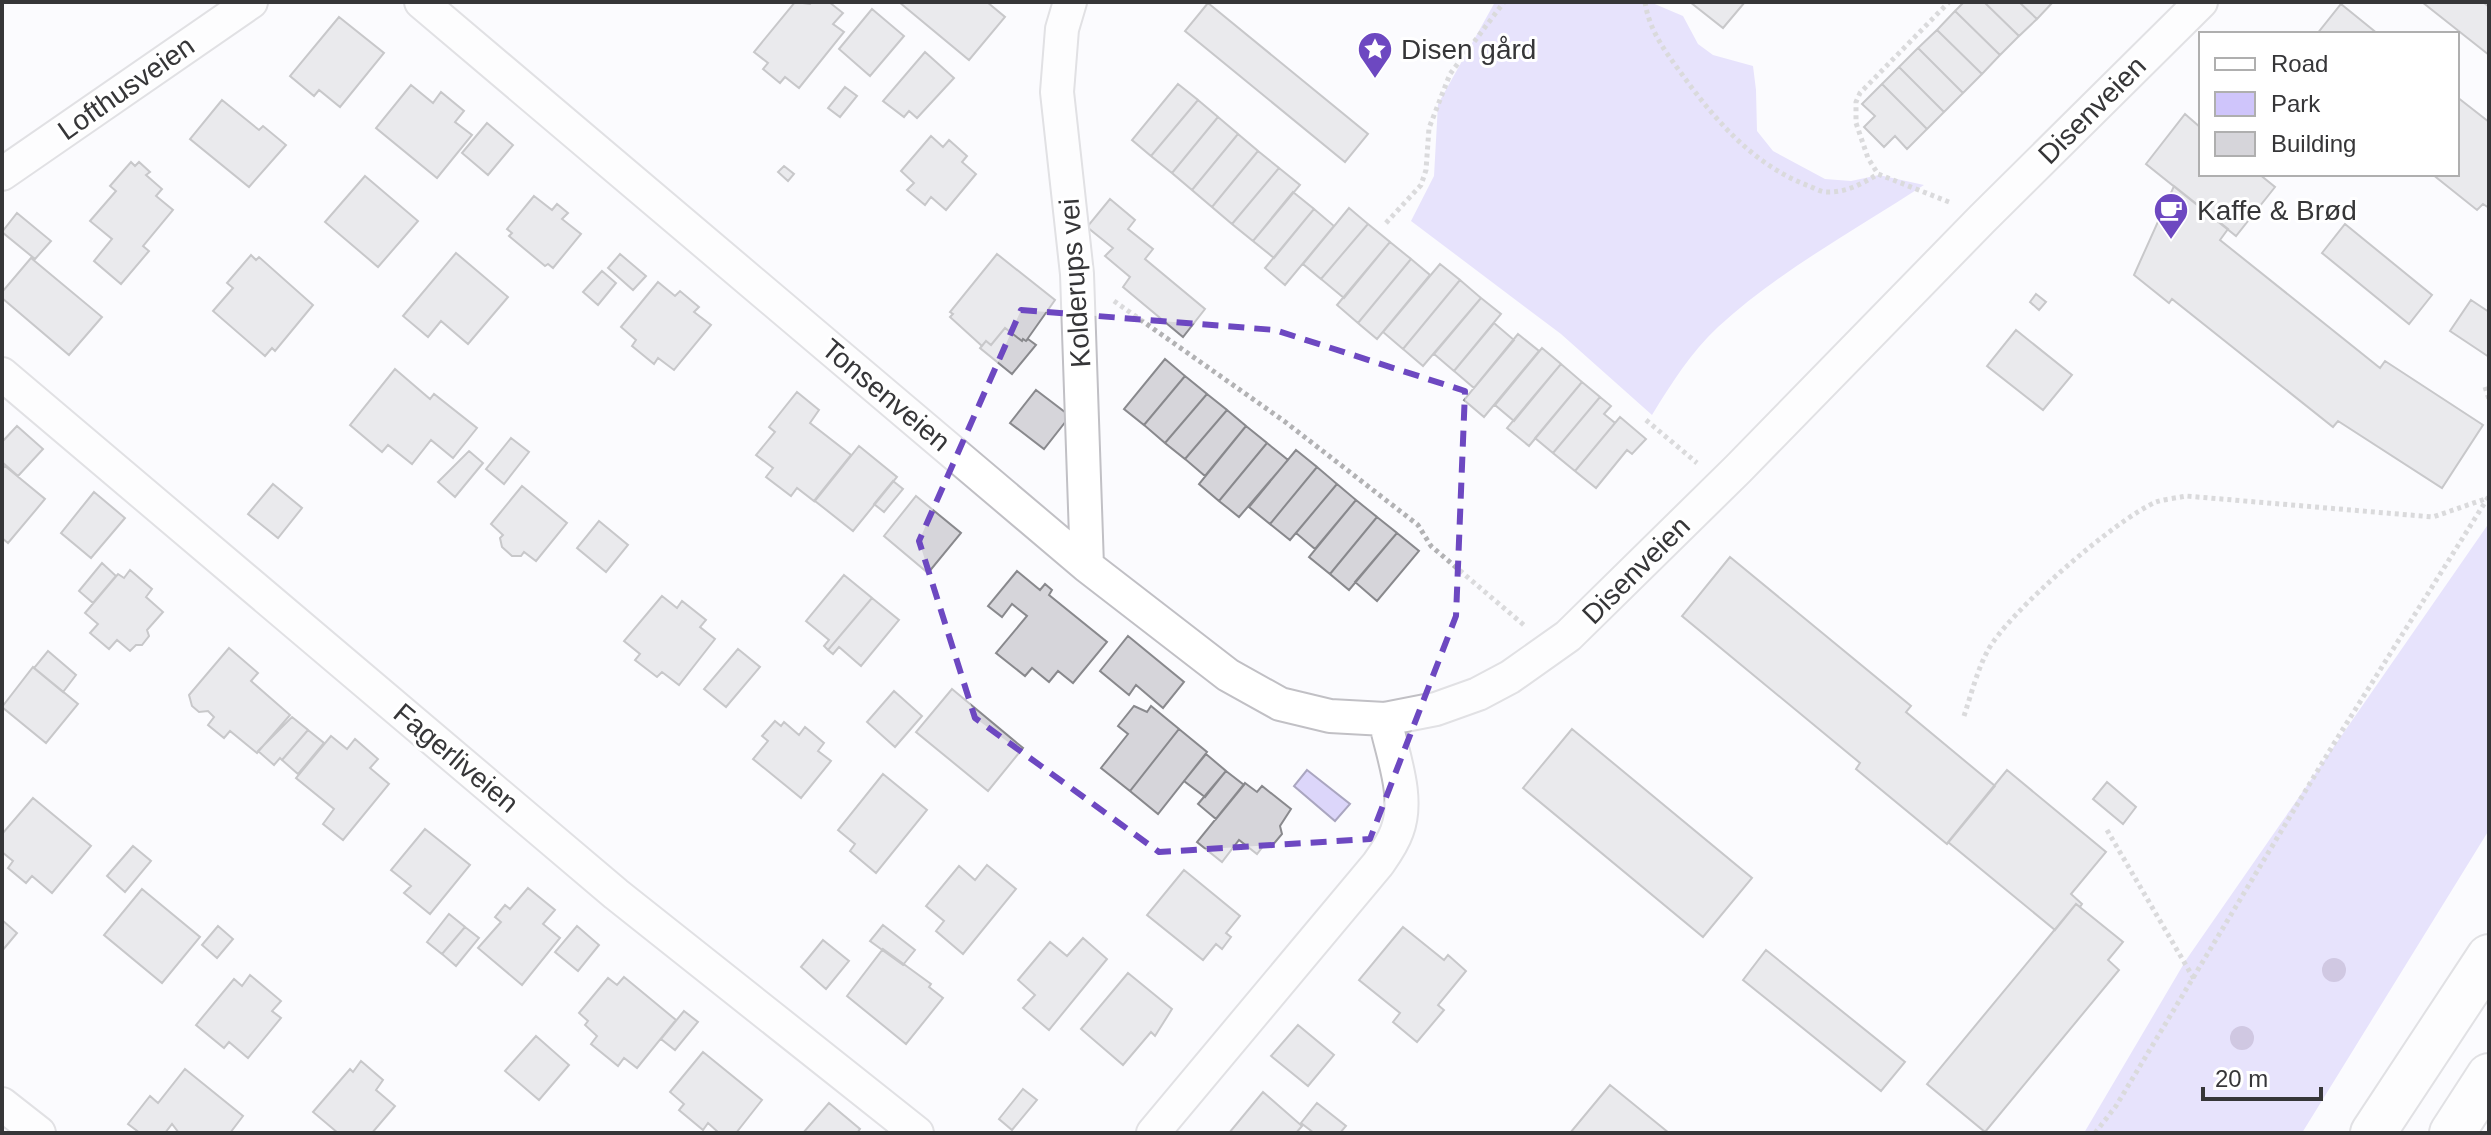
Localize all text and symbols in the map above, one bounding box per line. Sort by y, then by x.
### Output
street label: Lofthusveien [52,30,200,146]
place icon: Disen gård [1356,30,1394,80]
legend [2199,32,2459,176]
place label: Disen gård [1401,34,1536,65]
street label: Disenveien [2032,50,2152,170]
text: Road [2271,50,2328,77]
text: Park [2271,90,2321,117]
text: Building [2271,130,2356,157]
cafe icon: Kaffe & Brød [2152,191,2190,241]
place label: Kaffe & Brød [2197,195,2357,226]
street label: Kolderups vei [1054,197,1096,369]
street label: Tonsenveien [816,333,956,457]
street label: Disenveien [1576,510,1696,630]
street label: Fagerliveien [388,697,524,819]
scale bar [2203,1051,2321,1101]
text: 20 m [2215,1065,2268,1092]

